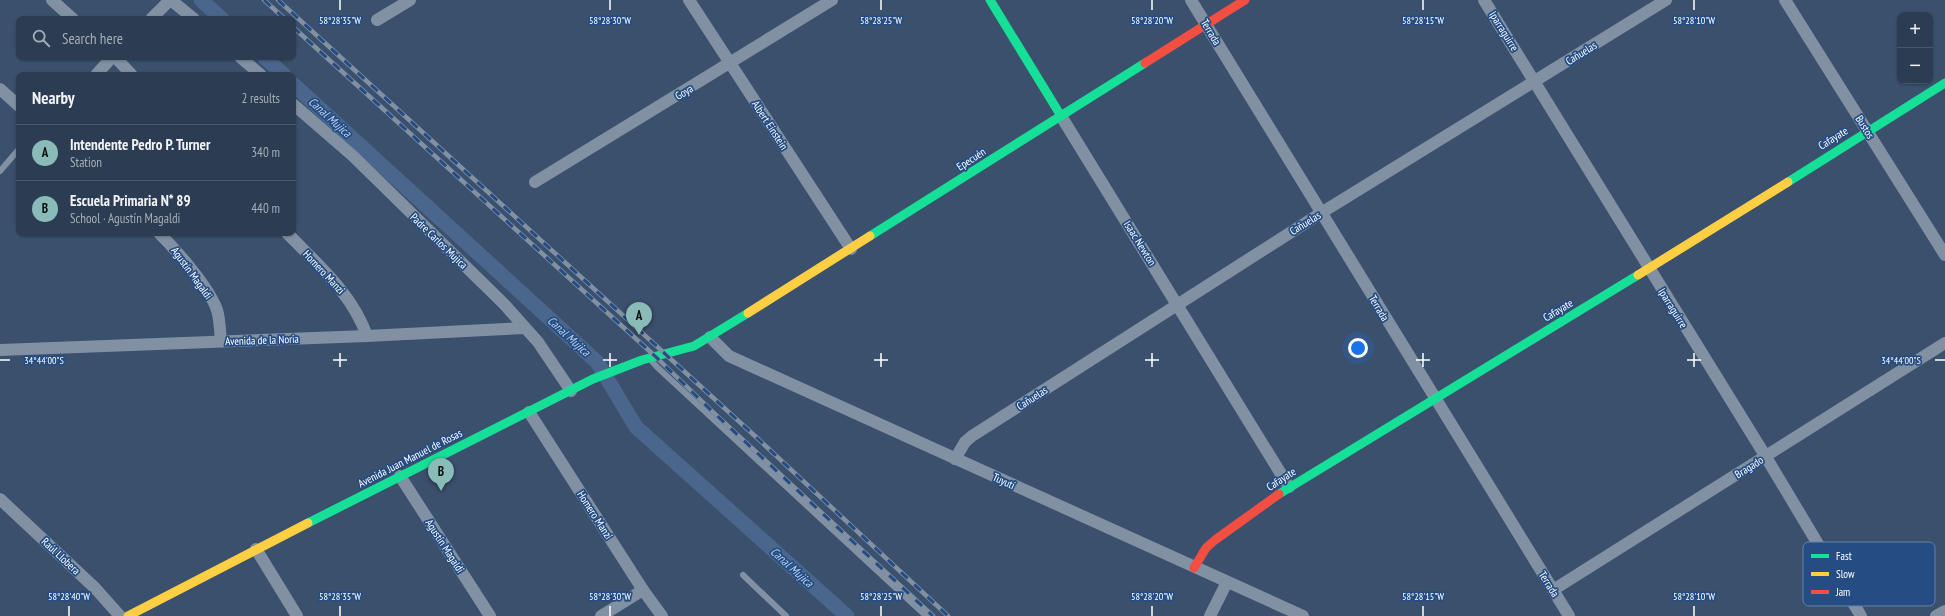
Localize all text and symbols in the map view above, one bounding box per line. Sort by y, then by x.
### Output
street label: Iparraguirre [1486,8,1522,54]
map controls [1897,12,1933,84]
button: + [1897,12,1933,48]
text: 58°28'35"W [319,14,361,27]
text: 58°28'30"W [589,14,631,27]
text: 58°28'25"W [860,14,902,27]
text: 58°28'20"W [1131,14,1173,27]
text: 58°28'15"W [1402,14,1444,27]
text: 58°28'10"W [1673,14,1715,27]
search box [16,16,296,60]
street label: Terrada [1198,16,1224,48]
icon: search [30,27,52,49]
text: Search here [62,29,123,48]
street label: Cañuelas [1563,38,1599,68]
button: − [1897,48,1933,84]
street label: Goya [672,81,696,103]
text: Nearby [32,87,75,109]
text: 2 results [241,90,280,107]
water label: Canal Mujica [305,94,355,141]
street label: Albert Einstein [749,98,791,152]
street label: Bustos [1852,113,1878,142]
street label: Cafayate [1815,123,1851,153]
text: Intendente Pedro P. Turner [70,135,210,154]
text: A [42,144,48,161]
text: 340 m [251,144,280,161]
street label: Epecuén [954,144,988,174]
text: Station [70,154,102,171]
text: Escuela Primaria N* 89 [70,191,191,210]
text: B [42,200,48,217]
text: 440 m [251,200,280,217]
street label: Cañuelas [1287,208,1323,238]
text: School · Agustín Magaldi [70,210,180,227]
street label: Padre Carlos Mujica [407,210,471,272]
street label: Isaac Newton [1121,218,1159,268]
street label: Agustín Magaldi [168,244,216,302]
street label: Homero Manzi [300,247,348,297]
street label: Iparraguirre [1655,285,1691,331]
street label: Terrada [1366,292,1392,324]
street label: Cafayate [1540,295,1576,324]
pin: A [626,302,652,335]
water label: Canal Mujica [544,313,594,360]
street label: Avenida de la Noria [225,332,299,348]
your location [1348,338,1368,358]
text: 34°44'00"S [24,354,64,367]
text: 34°44'00"S [1881,354,1921,367]
street label: Cañuelas [1014,383,1050,413]
street label: Avenida Juan Manuel de Rosas [356,426,465,490]
street label: Bragado [1732,453,1766,481]
pin: B [428,458,454,491]
street label: Cafayate [1264,464,1299,494]
street label: Tuyutí [991,470,1018,492]
street label: Homero Manzi [574,488,616,542]
street label: Agustín Magaldi [422,517,468,575]
street label: Raúl Llobera [39,535,83,577]
legend [1803,542,1935,606]
water label: Canal Mujica [767,544,817,591]
text: Fast [1836,549,1852,563]
text: Slow [1836,567,1855,581]
street label: Terrada [1536,568,1562,600]
text: Jam [1835,585,1850,599]
text: 58°28'40"W [48,590,90,603]
text: 58°28'35"W [319,590,361,603]
text: 58°28'30"W [589,590,631,603]
text: 58°28'25"W [860,590,902,603]
text: 58°28'20"W [1131,590,1173,603]
text: 58°28'15"W [1402,590,1444,603]
text: 58°28'10"W [1673,590,1715,603]

